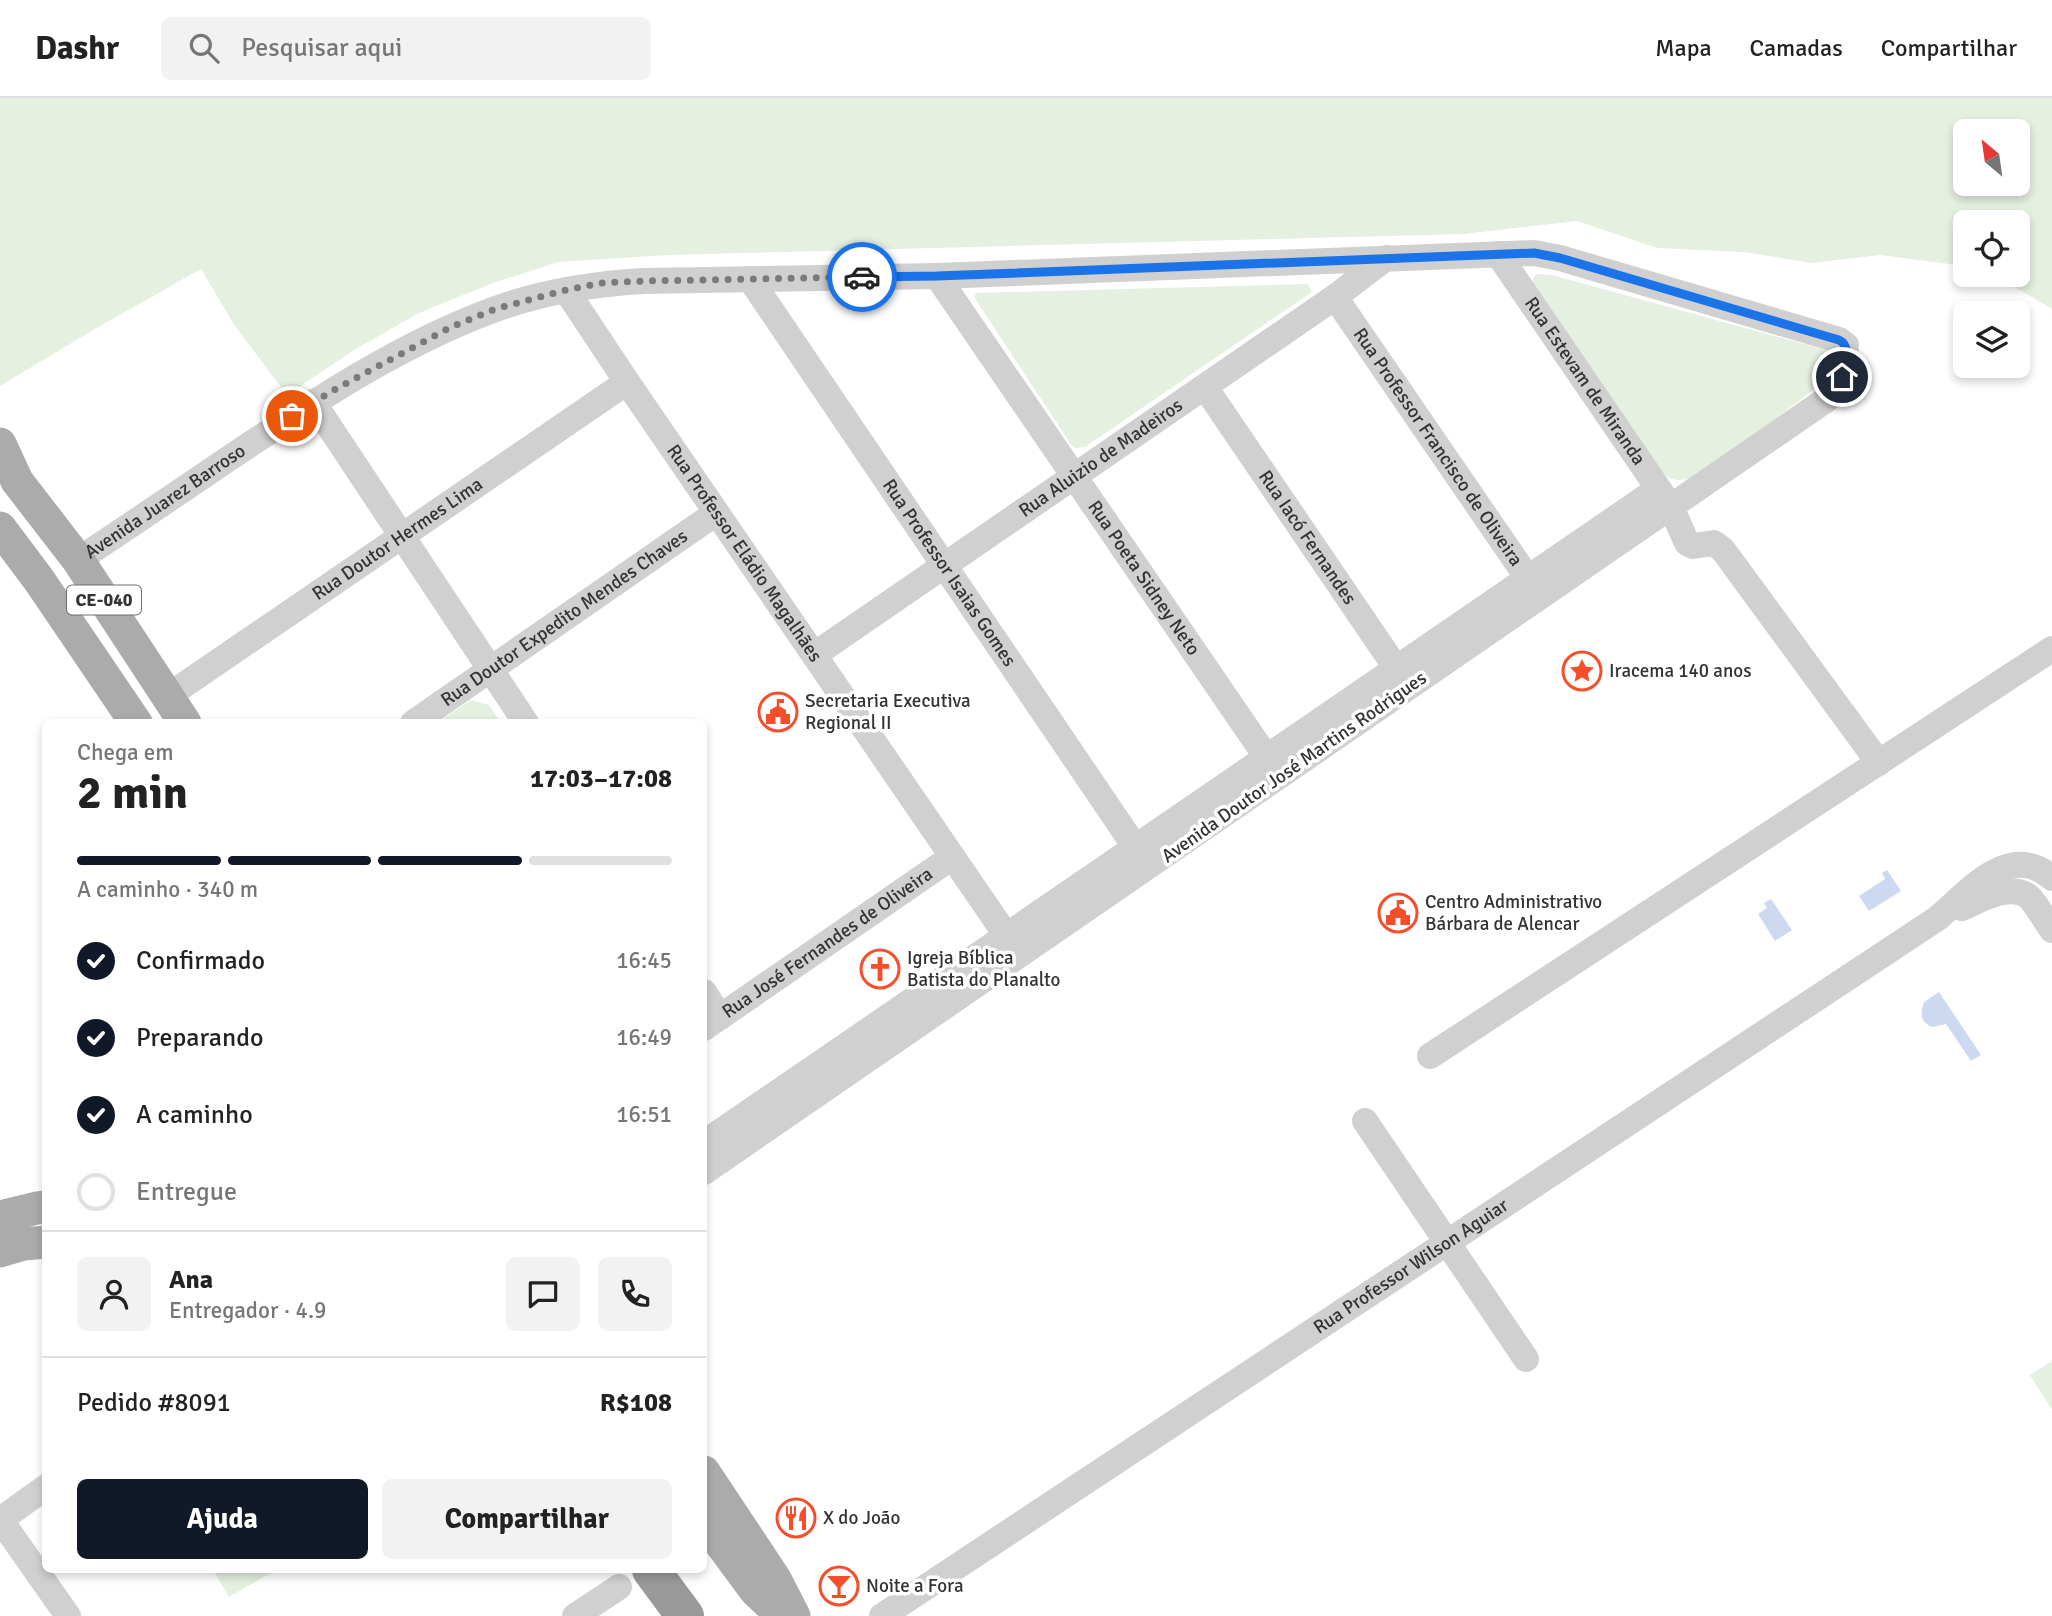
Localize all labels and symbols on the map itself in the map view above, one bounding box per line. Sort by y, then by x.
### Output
north arrow [1953,119,2030,196]
courier [827,242,897,312]
street label: Rua Estevam de Miranda [1519,292,1651,470]
street label: Rua Professor Francisco de Oliveira [1348,323,1528,571]
pin [1812,347,1872,407]
pin [262,386,322,446]
street label: Rua Aluizio de Madeiros [1014,393,1187,523]
street label: Avenida Juarez Barroso [80,439,250,564]
street label: Rua Professor Eládio Magalhães [661,440,827,667]
street label: Rua Iacó Fernandes [1253,466,1362,609]
street label: Rua Doutor Hermes Lima [308,472,487,606]
street label: Rua Professor Isaias Gomes [877,474,1021,671]
street label: Rua Poeta Sidney Neto [1082,496,1205,660]
street label: Rua Doutor Expedito Mendes Chaves [436,524,692,712]
road number: CE-040 [67,586,141,614]
place icon: Iracema 140 anos [1561,650,1603,692]
place label: Iracema 140 anos [1609,659,1751,683]
street label: Avenida Doutor José Martins Rodrigues [1157,666,1431,868]
place label: Secretaria Executiva Regional II [805,689,971,735]
public building icon: Secretaria Executiva Regional II [757,691,799,733]
street label: Rua José Fernandes de Oliveira [718,862,937,1024]
place label: Centro Administrativo Bárbara de Alencar [1425,890,1602,936]
public building icon: Centro Administrativo Bárbara de Alencar [1377,892,1419,934]
place label: Igreja Bíblica Batista do Planalto [907,946,1061,992]
church icon: Igreja Bíblica Batista do Planalto [859,948,901,990]
street label: Rua Professor Wilson Aguiar [1309,1193,1513,1340]
restaurant icon: X do João [775,1497,817,1539]
place label: X do João [823,1506,900,1530]
bar icon: Noite a Fora [818,1565,860,1607]
place label: Noite a Fora [866,1574,964,1598]

